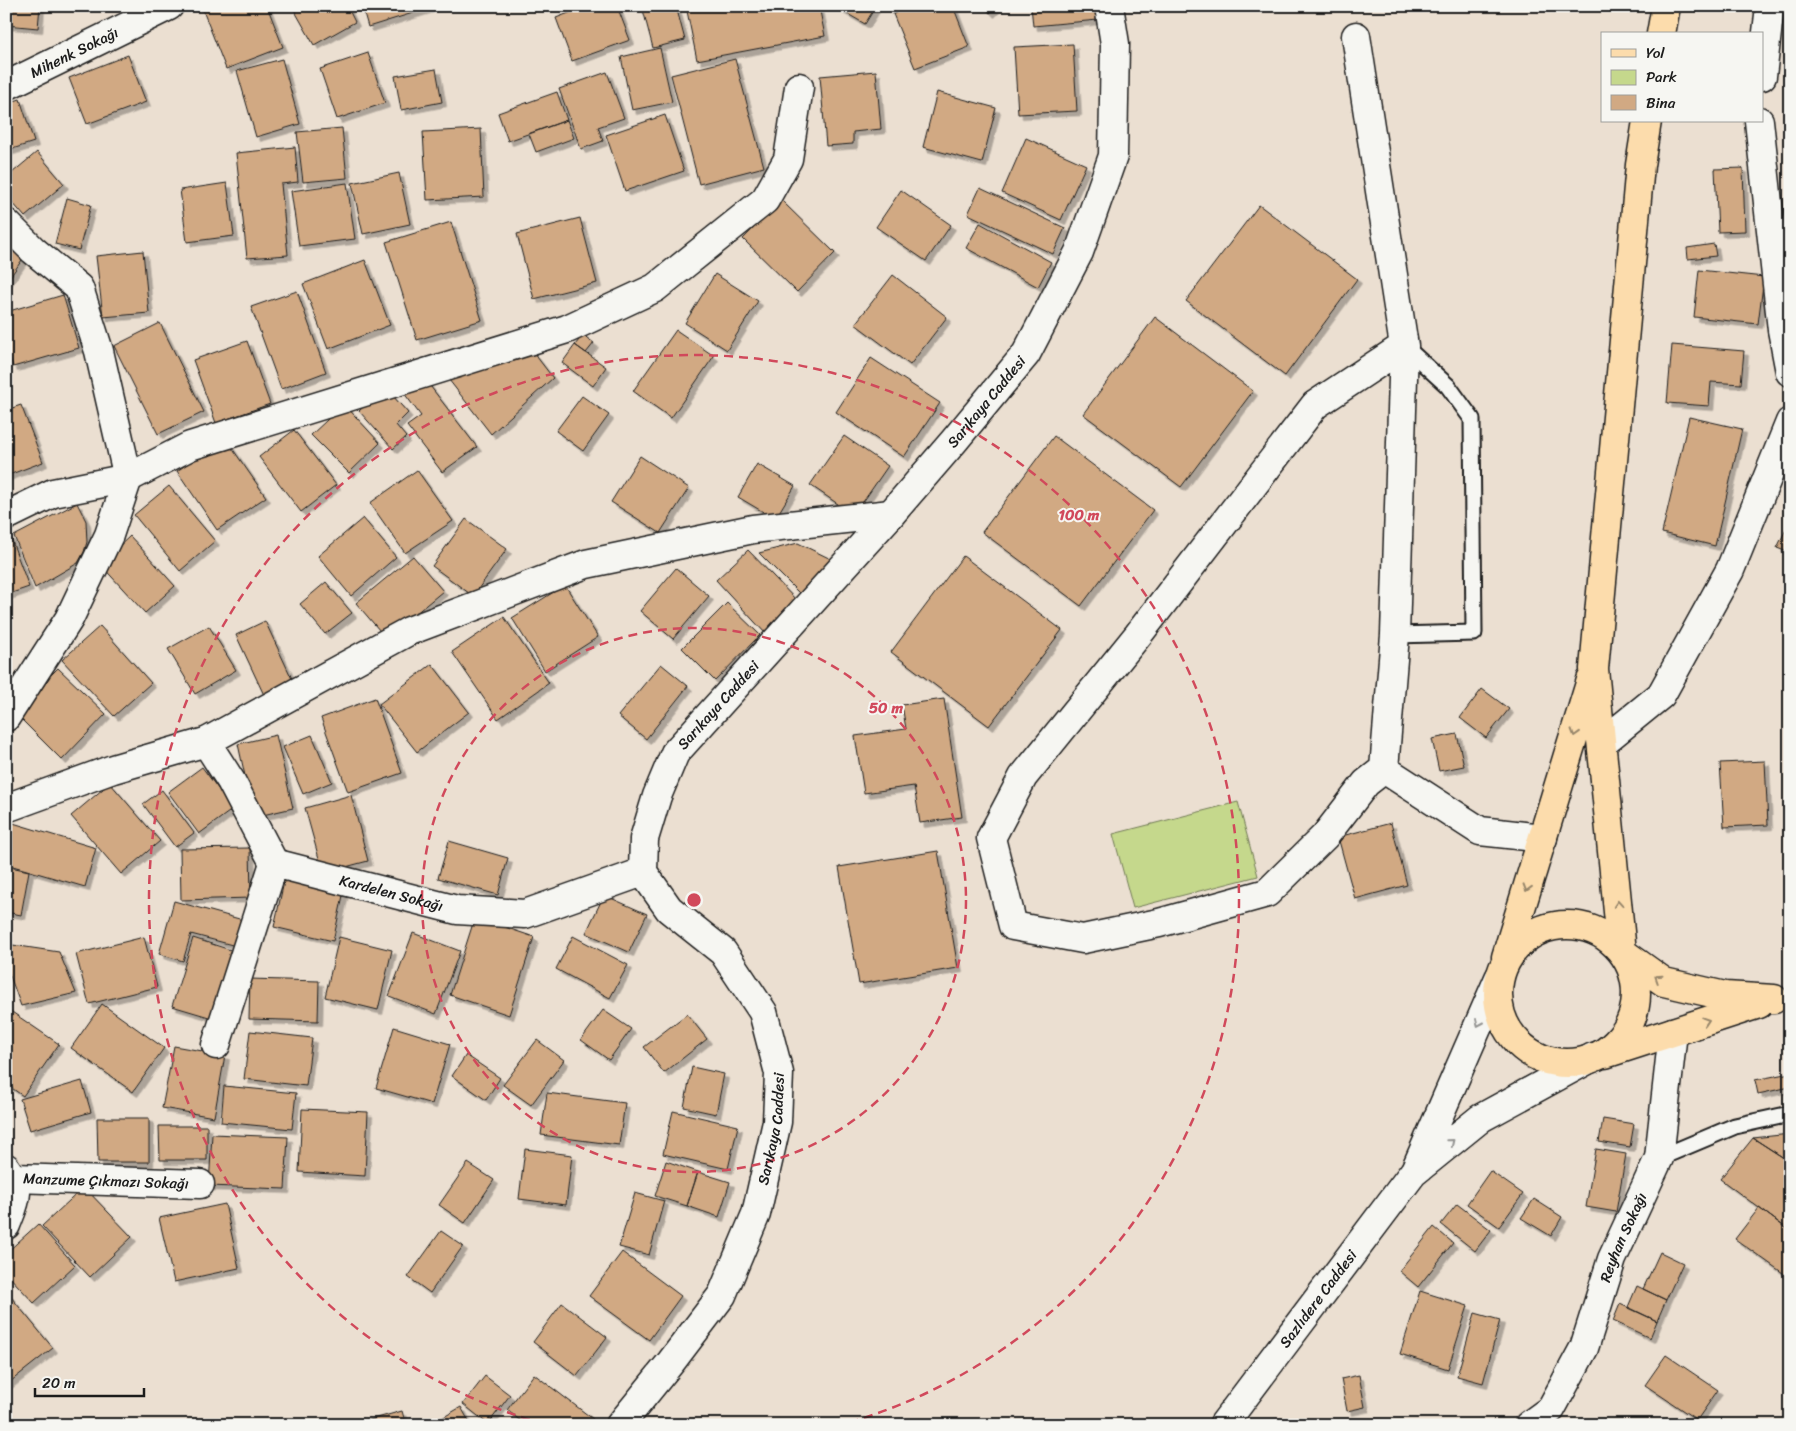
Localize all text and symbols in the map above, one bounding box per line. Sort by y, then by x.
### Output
street label: Mihenk Sokağı [25,20,123,85]
legend [1601,32,1764,122]
text: Yol [1646,40,1665,66]
text: Park [1646,64,1677,90]
text: Bina [1646,90,1676,116]
street label: Sarıkaya Caddesi [940,349,1033,454]
text: 100 m [1059,502,1100,528]
street label: Sarıkaya Caddesi [671,654,767,756]
text: 50 m [869,695,904,721]
one-way arrow [1570,728,1580,736]
street label: Kardelen Sokağı [337,867,446,919]
one-way arrow [1523,883,1533,891]
centre of rings [685,891,703,909]
one-way arrow [1613,899,1624,907]
one-way arrow [1654,974,1663,984]
one-way arrow [1702,1017,1710,1027]
one-way arrow [1475,1018,1486,1027]
street label: Sarıkaya Caddesi [750,1071,792,1187]
one-way arrow [1445,1140,1454,1148]
street label: Manzume Çıkmazı Sokağı [23,1165,189,1197]
street label: Reyhan Sokağı [1592,1188,1654,1286]
street label: Sazlıdere Caddesi [1272,1243,1364,1354]
scale bar [35,1366,144,1398]
text: 20 m [42,1370,76,1396]

